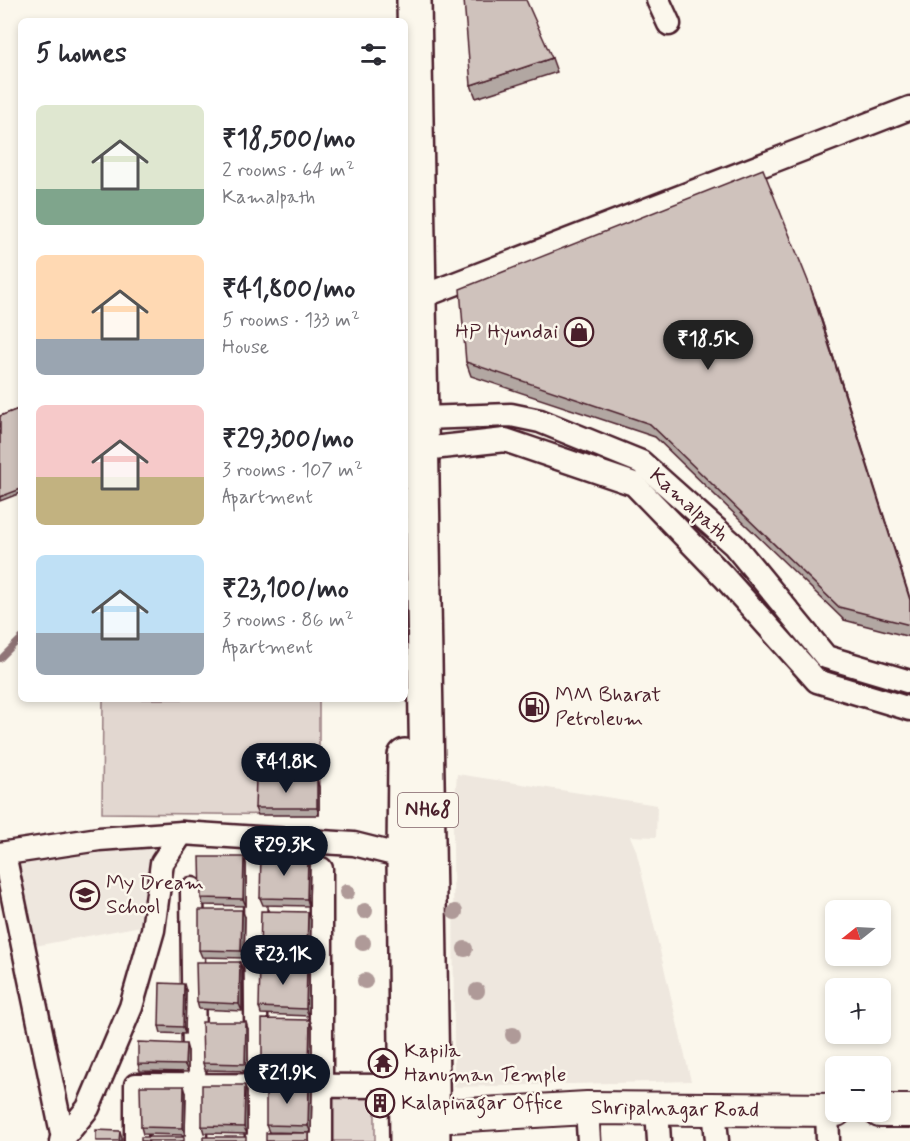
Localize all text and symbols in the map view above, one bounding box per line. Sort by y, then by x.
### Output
text: 5 homes [36,37,127,71]
icon: filters [357,38,390,71]
text: ₹18,500/mo [222,123,355,157]
icon: home [84,129,156,201]
text: 2 rooms · 64 m² [222,157,355,184]
text: Kamalpath [222,184,315,211]
text: ₹41,800/mo [222,273,355,307]
icon: home [84,279,156,351]
text: 5 rooms · 133 m² [222,307,360,334]
shop icon: HP Hyundai [563,316,595,348]
place label: HP Hyundai [455,318,558,346]
pin: ₹18.5K [659,320,757,371]
text: ₹18.5K [677,326,739,353]
text: House [222,334,269,361]
text: ₹29,300/mo [222,423,354,457]
icon: home [84,429,156,501]
text: 3 rooms · 107 m² [222,457,363,484]
street label: Kamalpath [643,462,735,548]
text: Apartment [222,484,313,511]
text: ₹23,100/mo [222,573,349,607]
icon: home [84,579,156,651]
text: 3 rooms · 86 m² [222,607,354,634]
text: Apartment [222,634,313,661]
place label: MM Bharat Petroleum [555,681,661,733]
fuel station icon: MM Bharat Petroleum [518,691,550,723]
pin: ₹41.8K [237,743,335,794]
text: ₹41.8K [255,749,317,776]
road number: NH68 [398,793,458,827]
pin: ₹29.3K [235,826,333,877]
text: ₹29.3K [254,832,314,859]
place label: My Dream School [106,869,204,921]
school or university icon: My Dream School [69,879,101,911]
north arrow [825,900,891,966]
map controls [825,900,891,1122]
pin: ₹23.1K [234,935,332,986]
text: ₹23.1K [255,941,311,968]
button: + [825,978,891,1044]
place label: Kapila Hanuman Temple [404,1037,567,1089]
temple icon: Kapila Hanuman Temple [367,1047,399,1079]
pin: ₹21.9K [238,1054,336,1105]
button: − [825,1056,891,1122]
text: ₹21.9K [258,1060,316,1087]
building icon: Kalapinagar Office [364,1087,396,1119]
place label: Kalapinagar Office [401,1089,563,1119]
street label: Shripalnagar Road [591,1094,759,1124]

